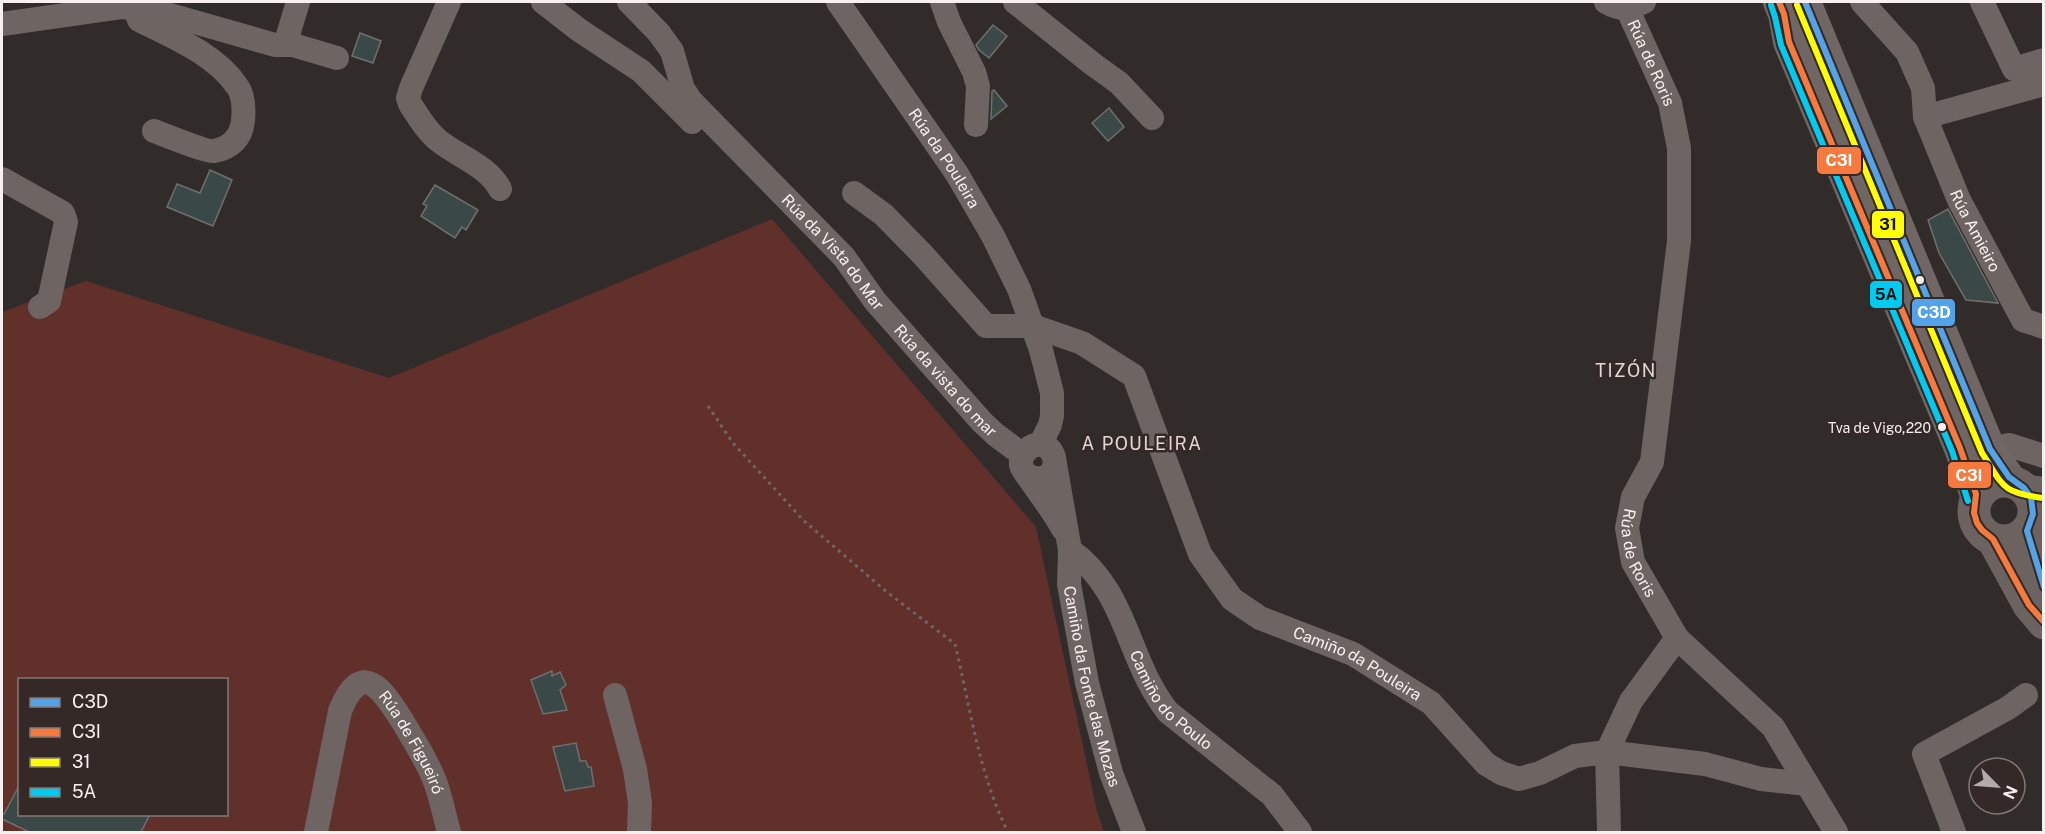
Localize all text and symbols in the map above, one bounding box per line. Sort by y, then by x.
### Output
street label: Rúa de Roris [1623,17,1679,109]
street label: Rúa da Pouleira [904,105,984,212]
line badge: C3I [1816,146,1862,175]
text: C3I [1825,151,1853,170]
street label: Rúa Amieiro [1946,187,2004,275]
street label: Rúa da Vista do Mar [778,190,888,314]
line badge: 31 [1871,210,1905,239]
text: 31 [1879,215,1897,234]
unlabelled marker [1914,274,1926,286]
line badge: 5A [1869,280,1903,309]
text: 5A [1875,285,1898,304]
line badge: C3D [1911,298,1956,327]
text: C3D [1917,303,1951,322]
street label: Rúa da vista do mar [890,320,1001,441]
district label: TIZÓN [1595,359,1657,381]
place label: Tva de Vigo,220 [1828,420,1931,436]
marker: Tva de Vigo,220 [1936,421,1948,433]
district label: A POULEIRA [1081,433,1203,454]
line badge: C3I [1947,461,1992,489]
text: C3I [1955,466,1983,485]
street label: Rúa de Roris [1617,507,1660,601]
street label: Camiño da Fonte das Mozas [1059,584,1124,789]
street label: Camiño da Pouleira [1290,623,1425,705]
street label: Camiño do Poulo [1126,648,1216,754]
legend [18,678,228,816]
street label: Rúa de Figueiró [375,687,448,796]
text: C3D [72,691,108,712]
text: C3I [72,721,101,742]
text: 31 [72,751,91,772]
north arrow [1967,756,2027,816]
text: 5A [72,781,97,802]
text: N [1999,782,2021,802]

